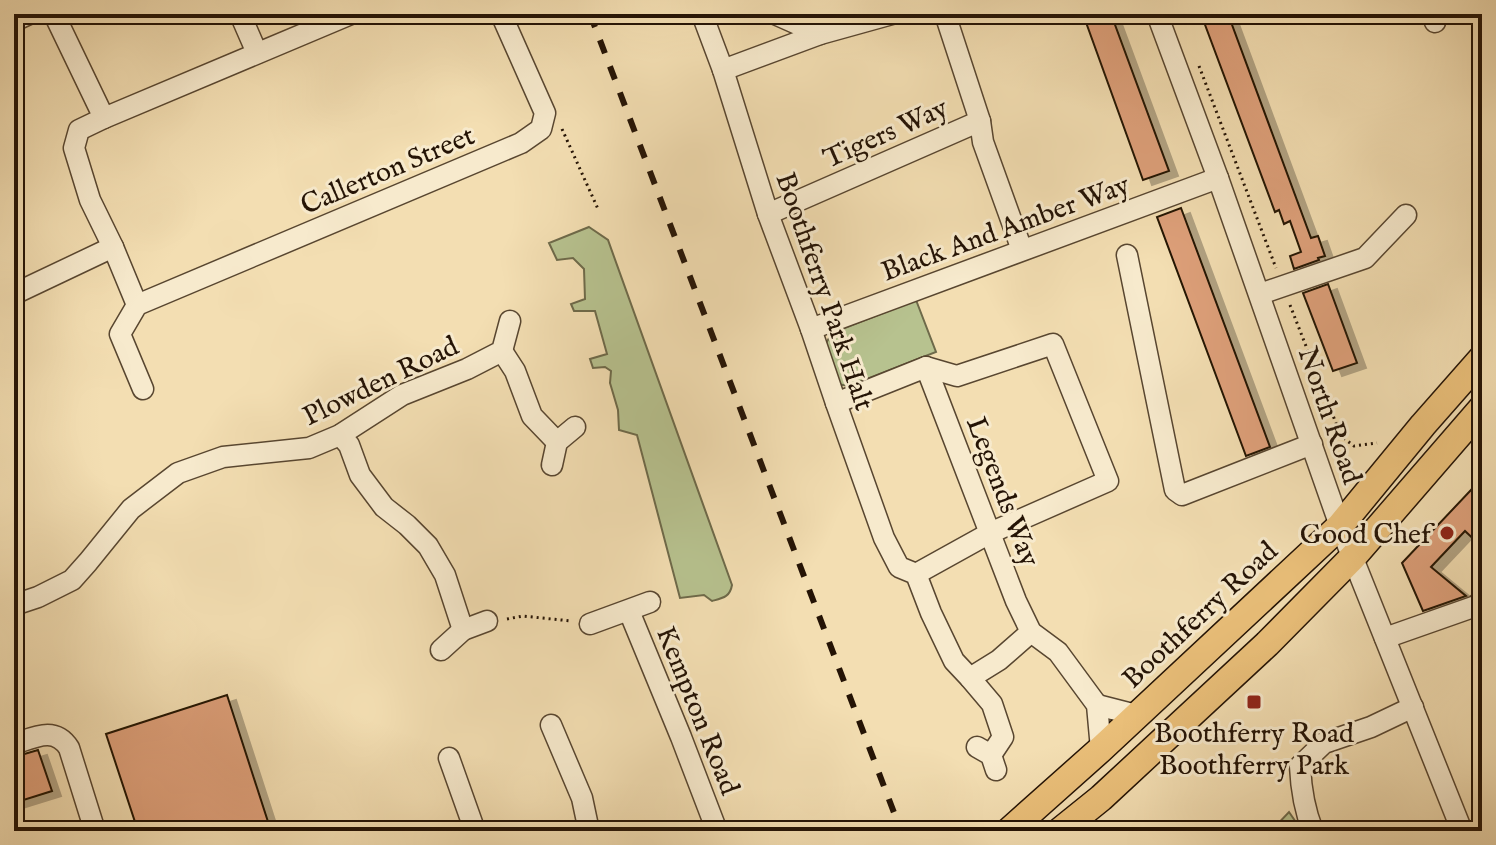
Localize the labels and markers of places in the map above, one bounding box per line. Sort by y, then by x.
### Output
place label: Good Chef [1300,518,1436,553]
marker: Good Chef [1438,524,1456,542]
marker: Boothferry Road Boothferry Park [1245,693,1263,711]
place label: Boothferry Road Boothferry Park [1154,717,1354,784]

